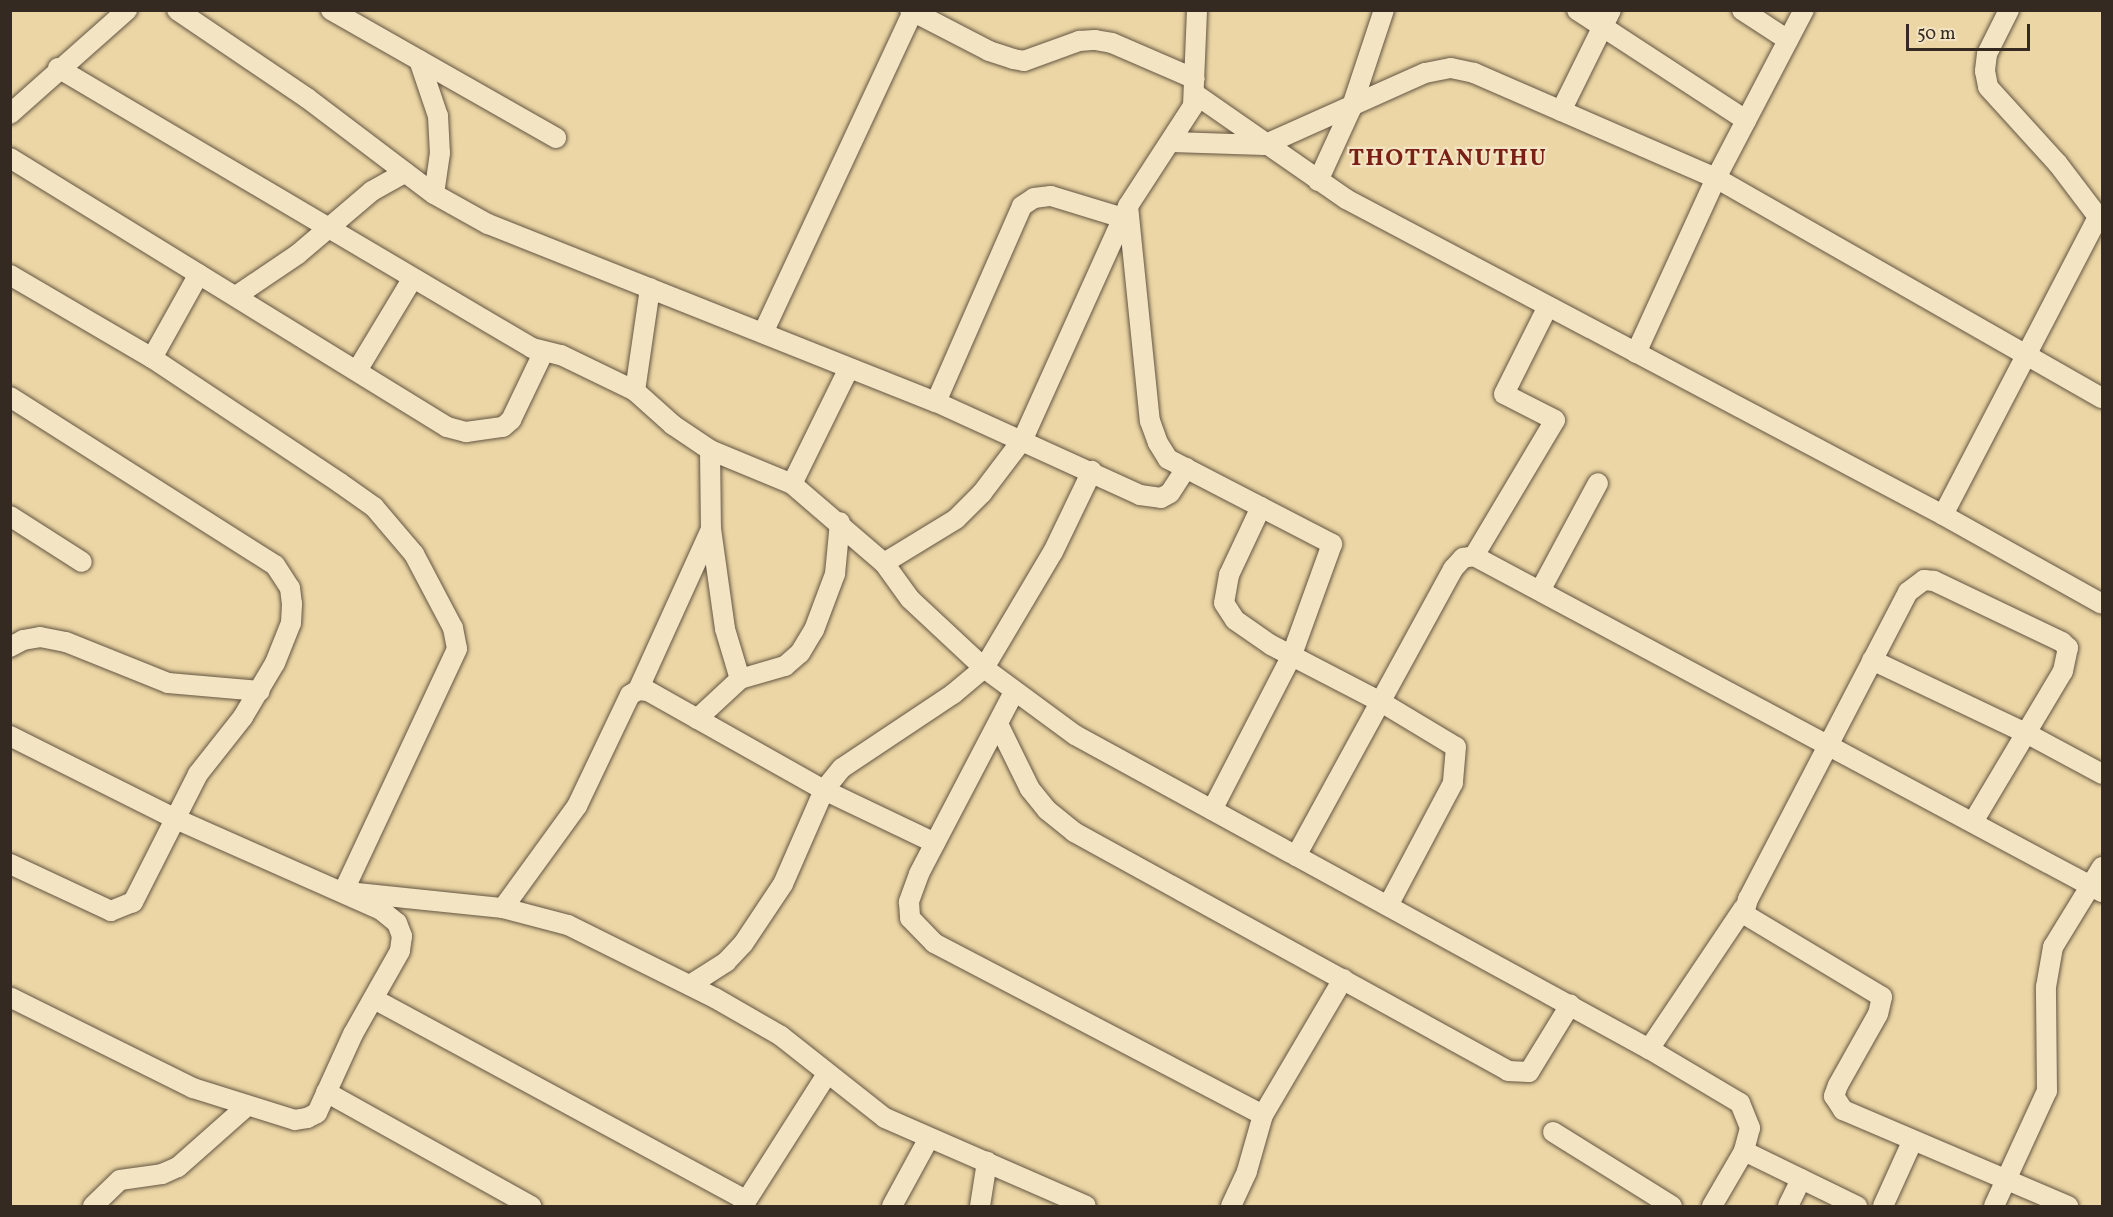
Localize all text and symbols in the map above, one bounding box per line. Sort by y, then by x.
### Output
scale bar [1909,12,2034,50]
text: 50 m [1917,22,1956,47]
district label: THOTTANUTHU [1349,146,1547,174]

